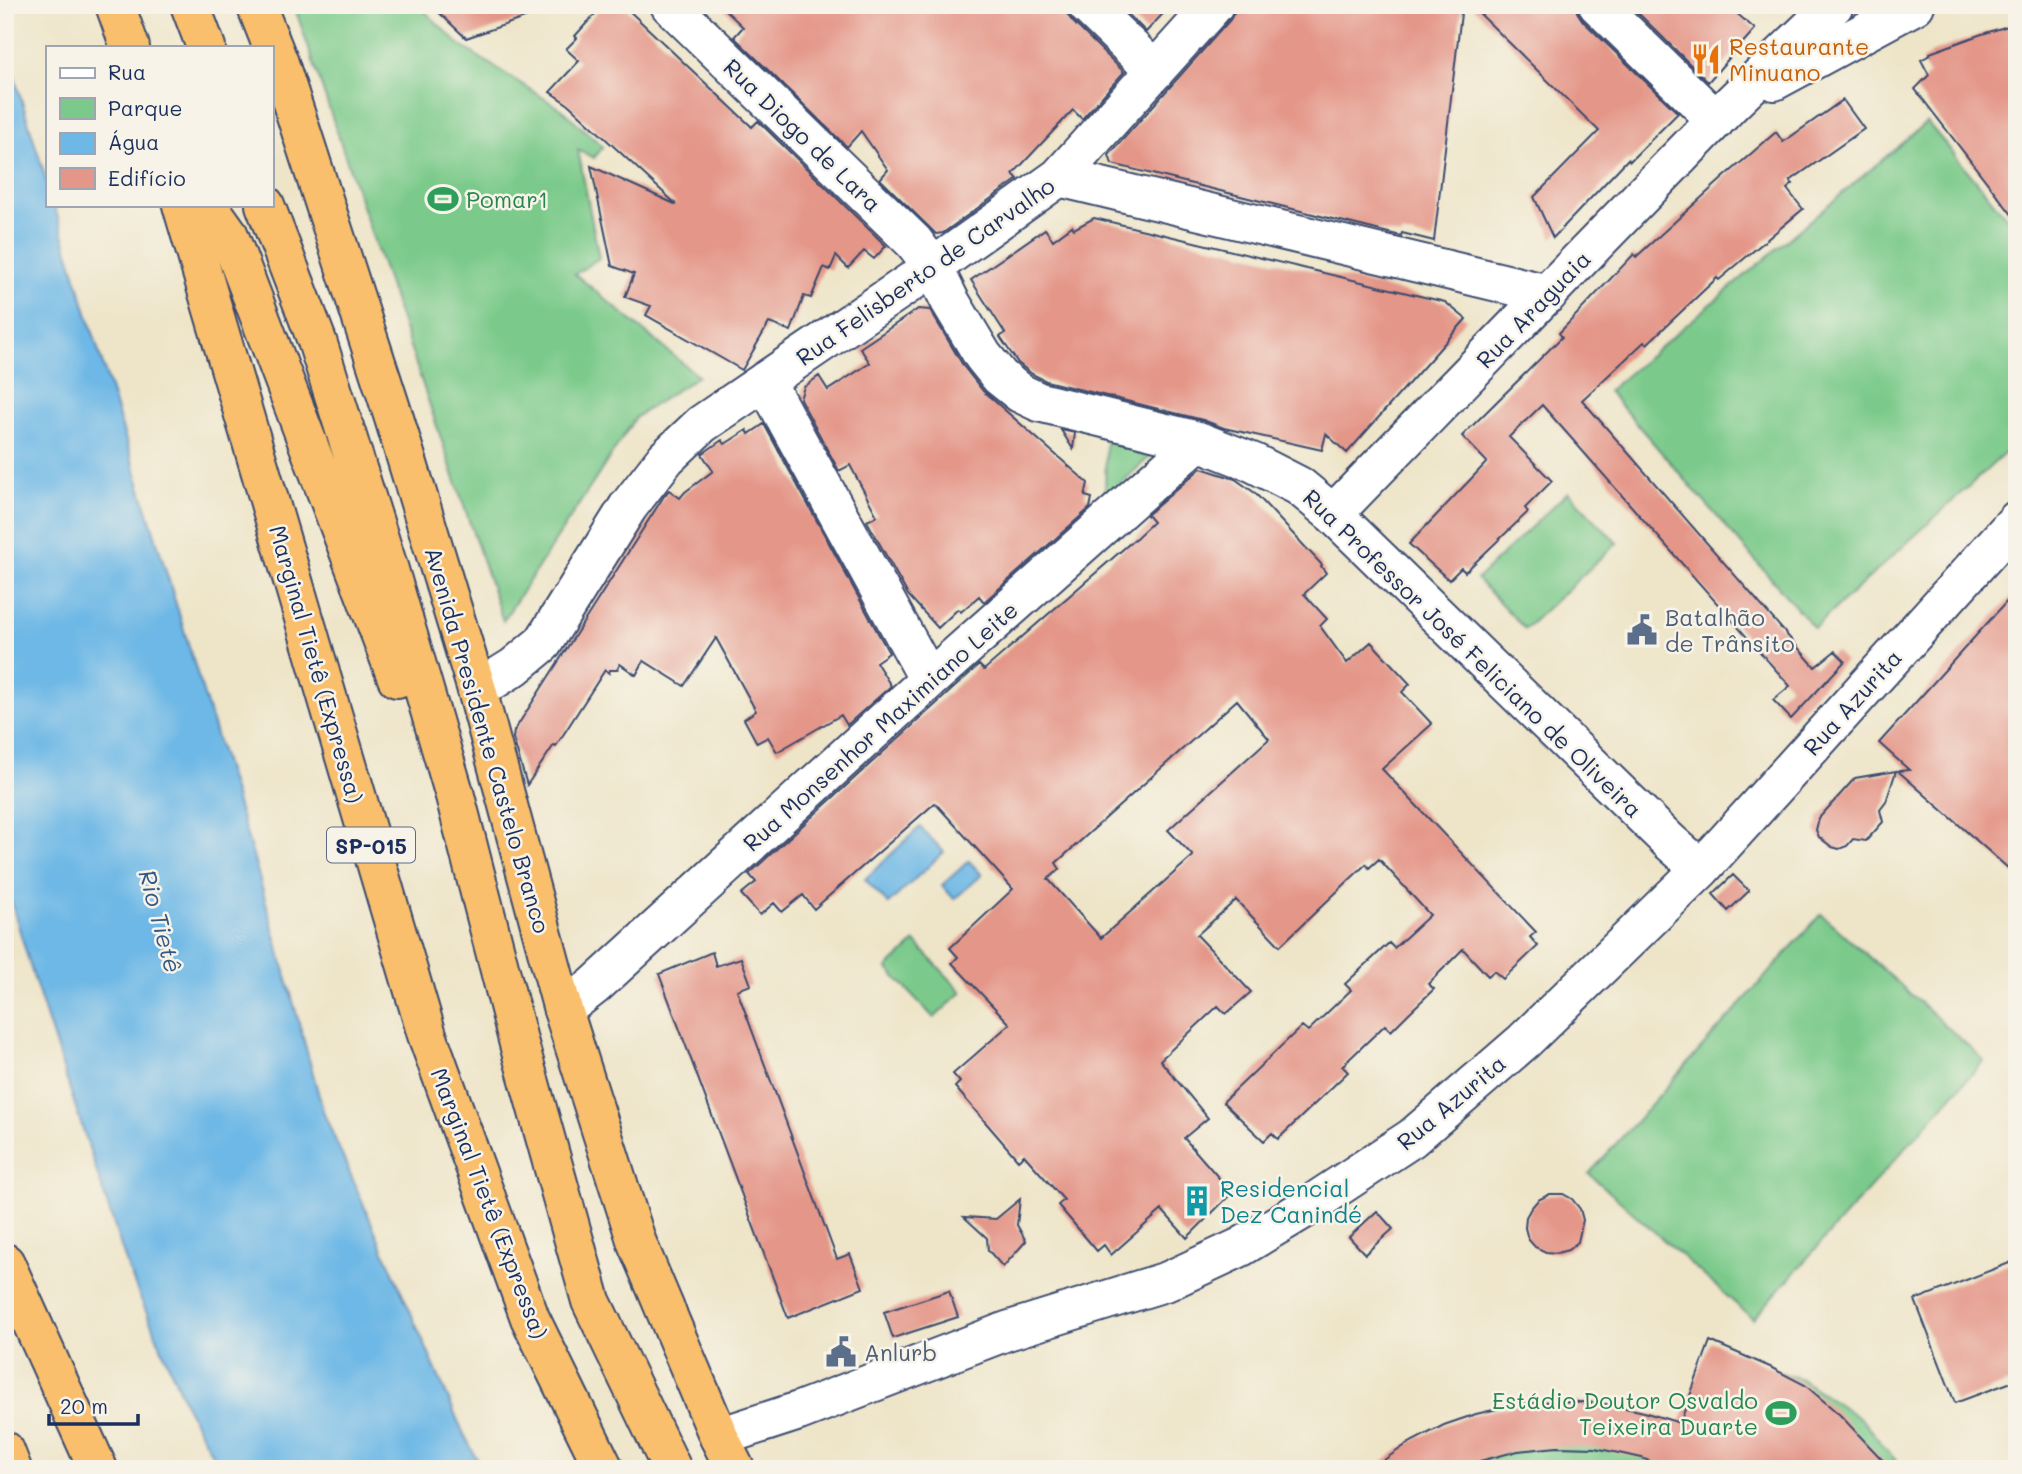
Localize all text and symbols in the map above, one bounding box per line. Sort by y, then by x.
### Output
place label: Restaurante Minuano [1729,31,1869,87]
restaurant icon: Restaurante Minuano [1689,42,1723,76]
legend [46,46,273,206]
street label: Rua Diogo de Lara [718,52,888,218]
text: Rua [108,58,146,85]
text: Parque [108,94,182,121]
text: Água [108,128,159,155]
text: Edifício [108,164,186,191]
street label: Rua Felisberto de Carvalho [790,170,1060,372]
sports icon: Pomar1 [426,182,460,216]
place label: Pomar1 [466,184,548,214]
street label: Rua Araguaia [1469,244,1597,374]
street label: Rua Professor José Feliciano de Oliveira [1297,482,1649,824]
street label: Marginal Tietê (Expressa) [263,522,371,806]
street label: Avenida Presidente Castelo Branco [418,543,558,937]
street label: Rua Monsenhor Maximiano Leite [736,594,1024,858]
place label: Batalhão de Trânsito [1665,602,1795,658]
public building icon: Batalhão de Trânsito [1625,613,1659,647]
street label: Rua Azurita [1796,642,1908,762]
road number: SP-015 [327,828,415,862]
water label: Rio Tietê [132,866,190,976]
street label: Rua Azurita [1390,1048,1512,1156]
street label: Marginal Tietê (Expressa) [424,1063,556,1343]
place label: Residencial Dez Canindé [1220,1173,1362,1229]
building icon: Residencial Dez Canindé [1180,1184,1214,1218]
public building icon: Anlurb [824,1335,858,1369]
place label: Anlurb [864,1337,937,1367]
scale bar [49,1383,138,1427]
place label: Estádio Doutor Osvaldo Teixeira Duarte [1492,1385,1758,1441]
text: 20 m [60,1392,108,1419]
sports icon: Estádio Doutor Osvaldo Teixeira Duarte [1764,1396,1798,1430]

